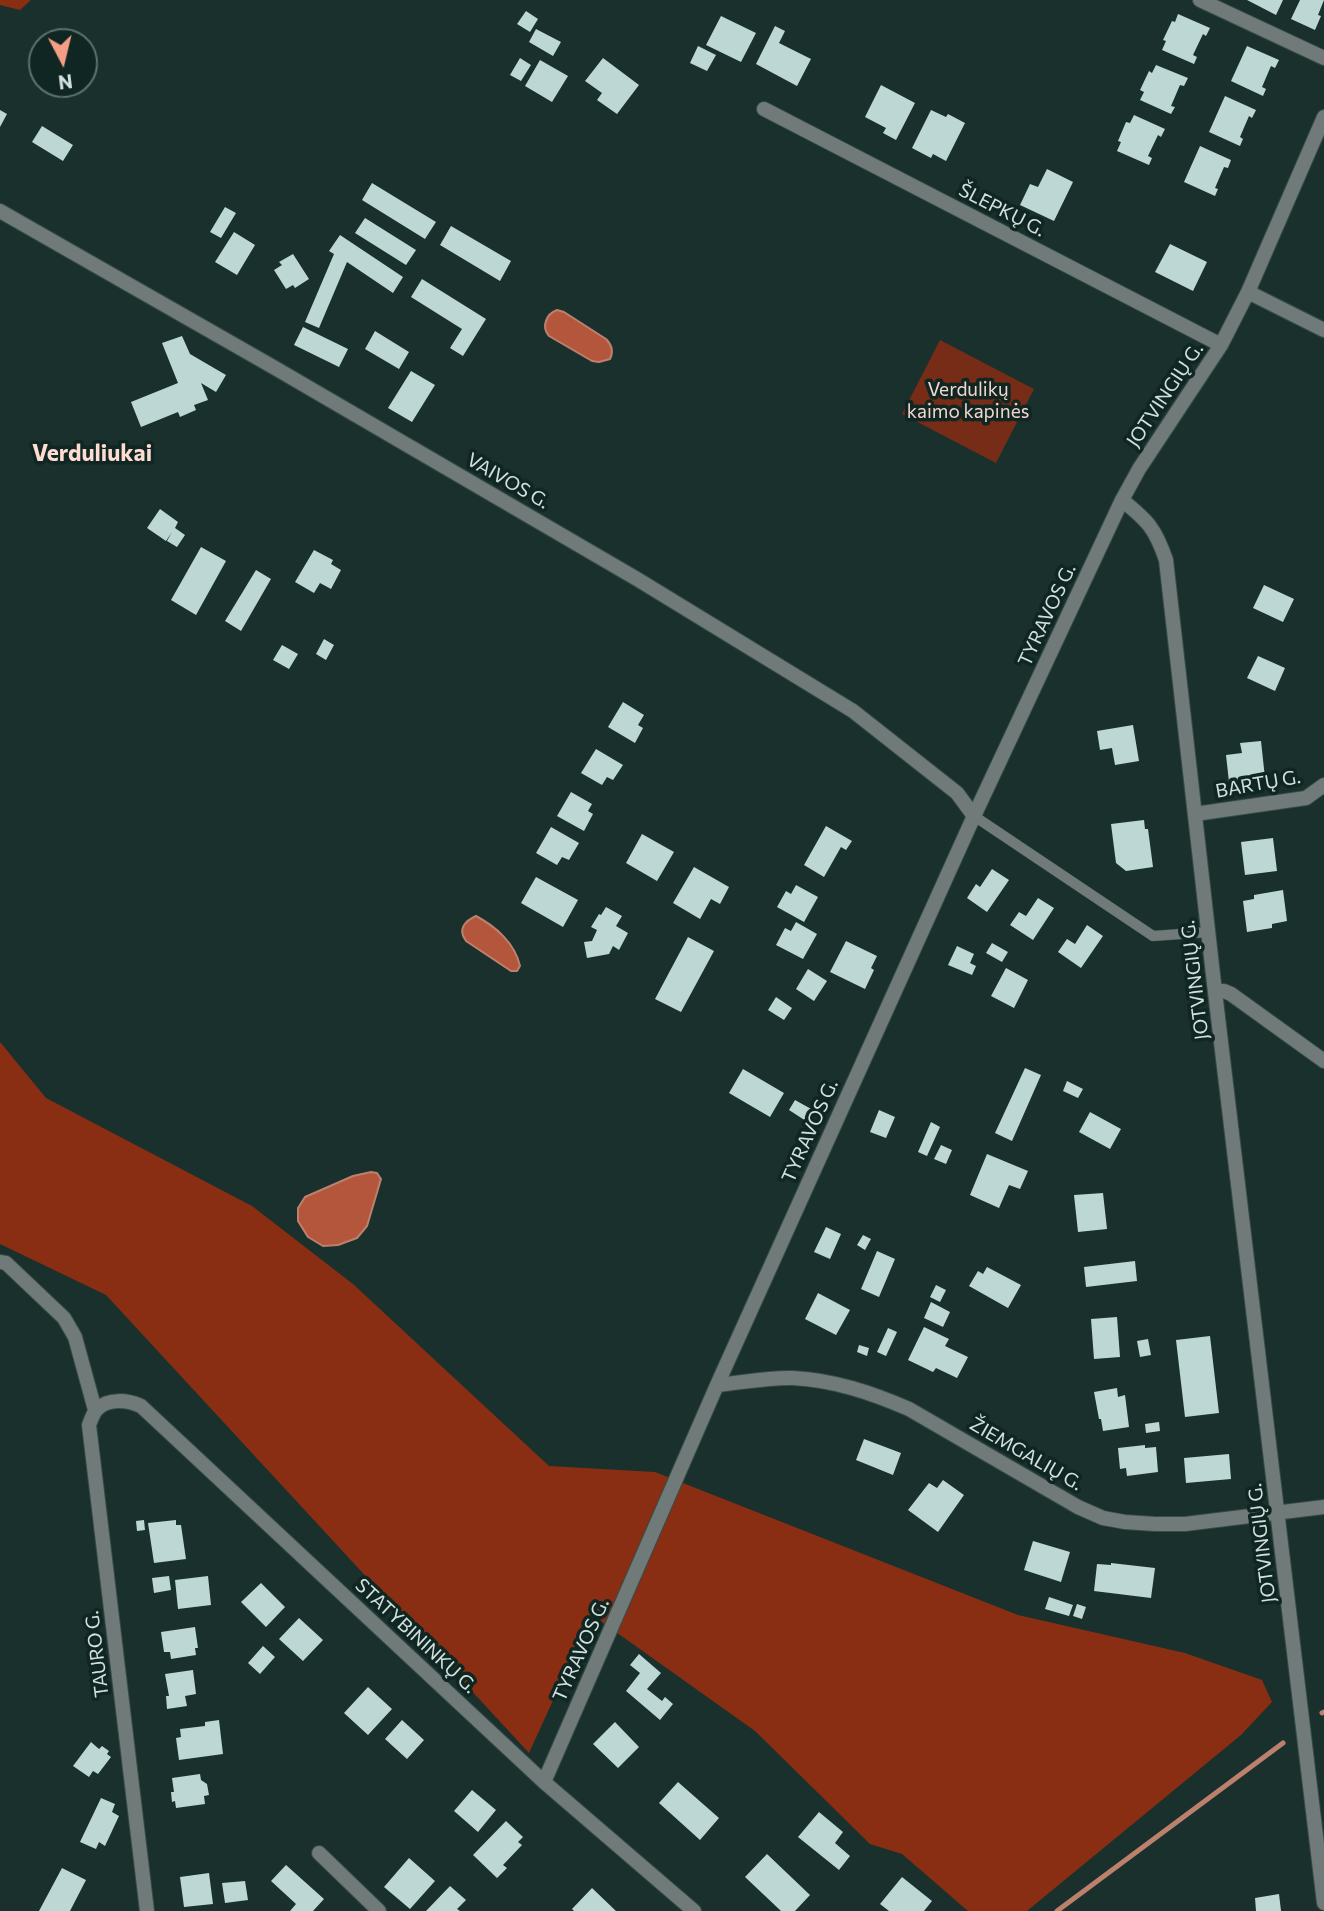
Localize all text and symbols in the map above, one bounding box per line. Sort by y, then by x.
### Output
north arrow [28,28,98,98]
text: N [57,70,74,95]
street label: ŠLEPKŲ G. [955,179,1049,241]
street label: JOTVINGIŲ G. [1122,339,1208,451]
park label: Verdulikų kaimo kapinės [907,379,1029,423]
district label: Verduliukai [32,439,152,467]
street label: VAIVOS G. [463,448,553,514]
street label: TYRAVOS G. [1013,560,1081,670]
street label: BARTŲ G. [1214,765,1302,803]
street label: JOTVINGIŲ G. [1176,919,1214,1041]
street label: TYRAVOS G. [777,1076,843,1186]
street label: ŽIEMGALIŲ G. [966,1413,1086,1495]
street label: JOTVINGIŲ G. [1243,1482,1281,1604]
street label: STATYBININKŲ G. [351,1574,481,1698]
street label: TYRAVOS G. [548,1595,614,1705]
street label: TAURO G. [80,1609,114,1699]

